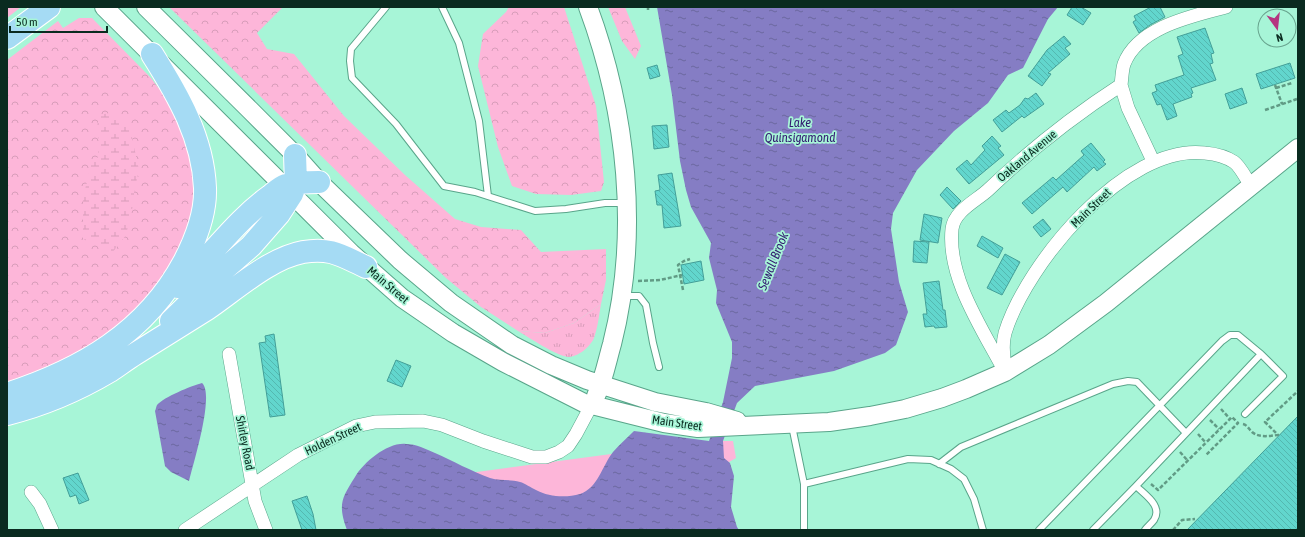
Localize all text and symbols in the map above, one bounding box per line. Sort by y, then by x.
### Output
scale bar [10,8,107,34]
north arrow [1257,8,1297,48]
text: 50 m [16,15,38,29]
text: N [1275,31,1284,44]
water label: Lake Quinsigamond [765,115,835,145]
street label: Oakland Avenue [995,127,1059,185]
street label: Main Street [1068,185,1114,230]
water label: Sewall Brook [754,230,792,293]
street label: Main Street [364,264,412,307]
street label: Main Street [651,413,703,433]
street label: Shirley Road [233,415,257,471]
street label: Holden Street [303,420,364,458]

